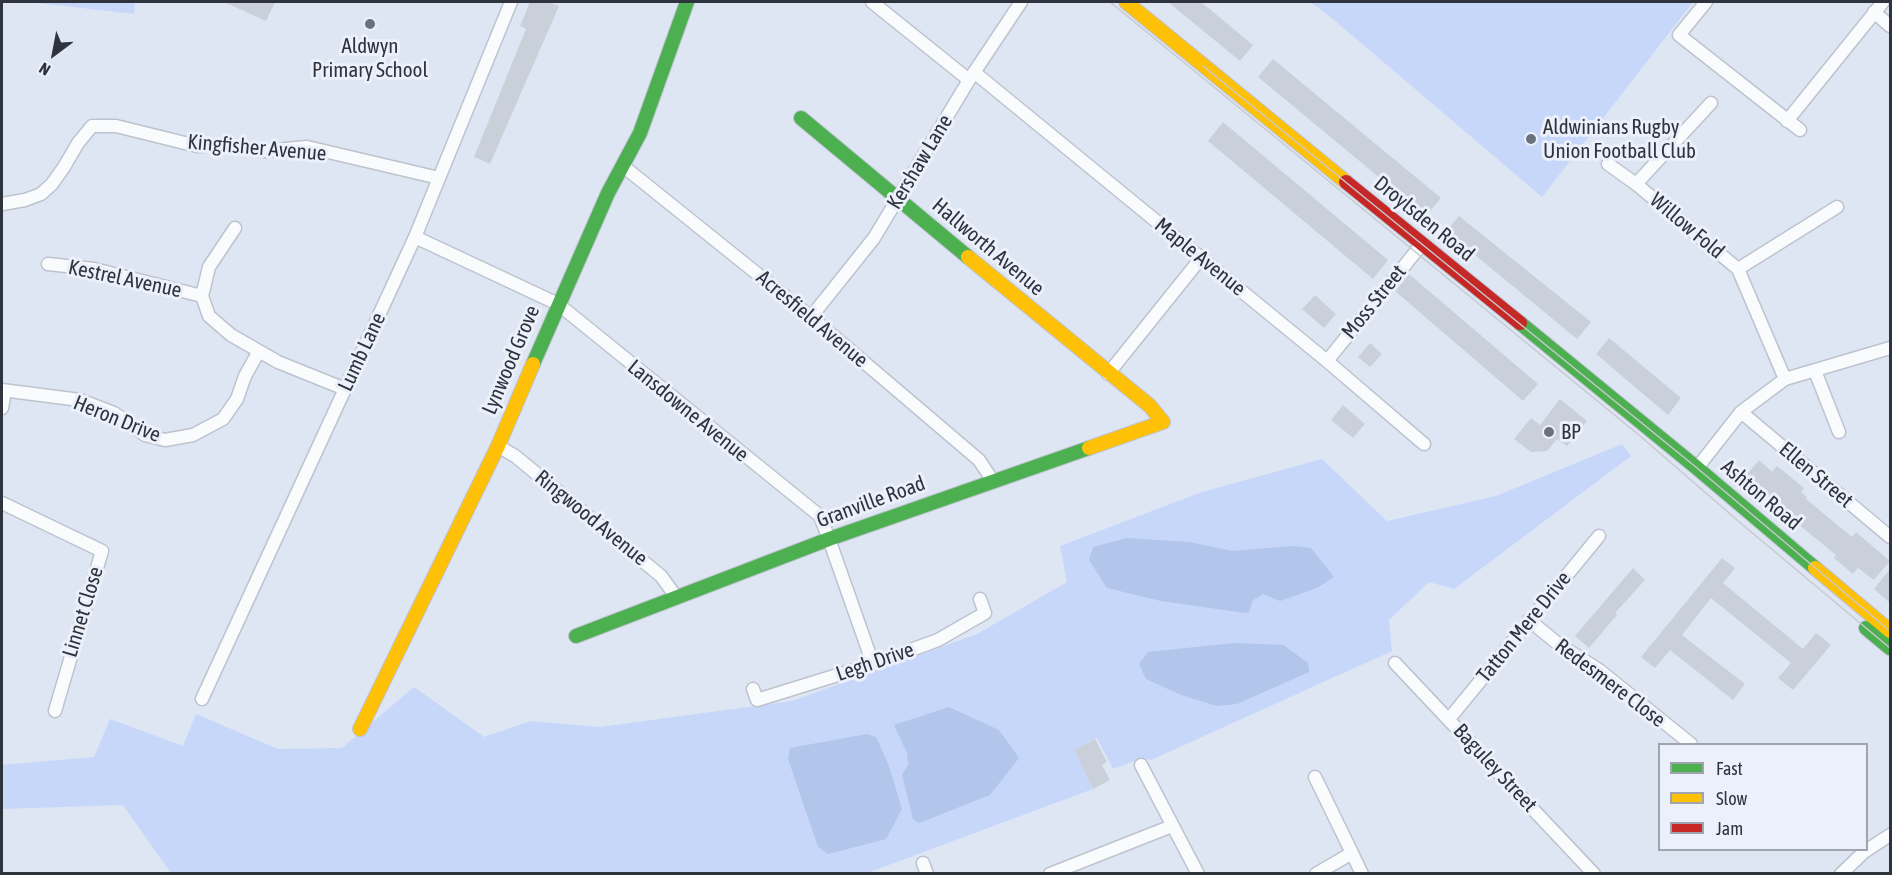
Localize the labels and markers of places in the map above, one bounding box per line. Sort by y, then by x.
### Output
marker: Aldwyn Primary School [363,17,377,31]
place label: Aldwyn Primary School [312,33,428,83]
place label: Aldwinians Rugby Union Football Club [1543,114,1696,164]
marker: Aldwinians Rugby Union Football Club [1524,132,1538,146]
place label: BP [1561,419,1581,445]
marker: BP [1542,425,1556,439]

